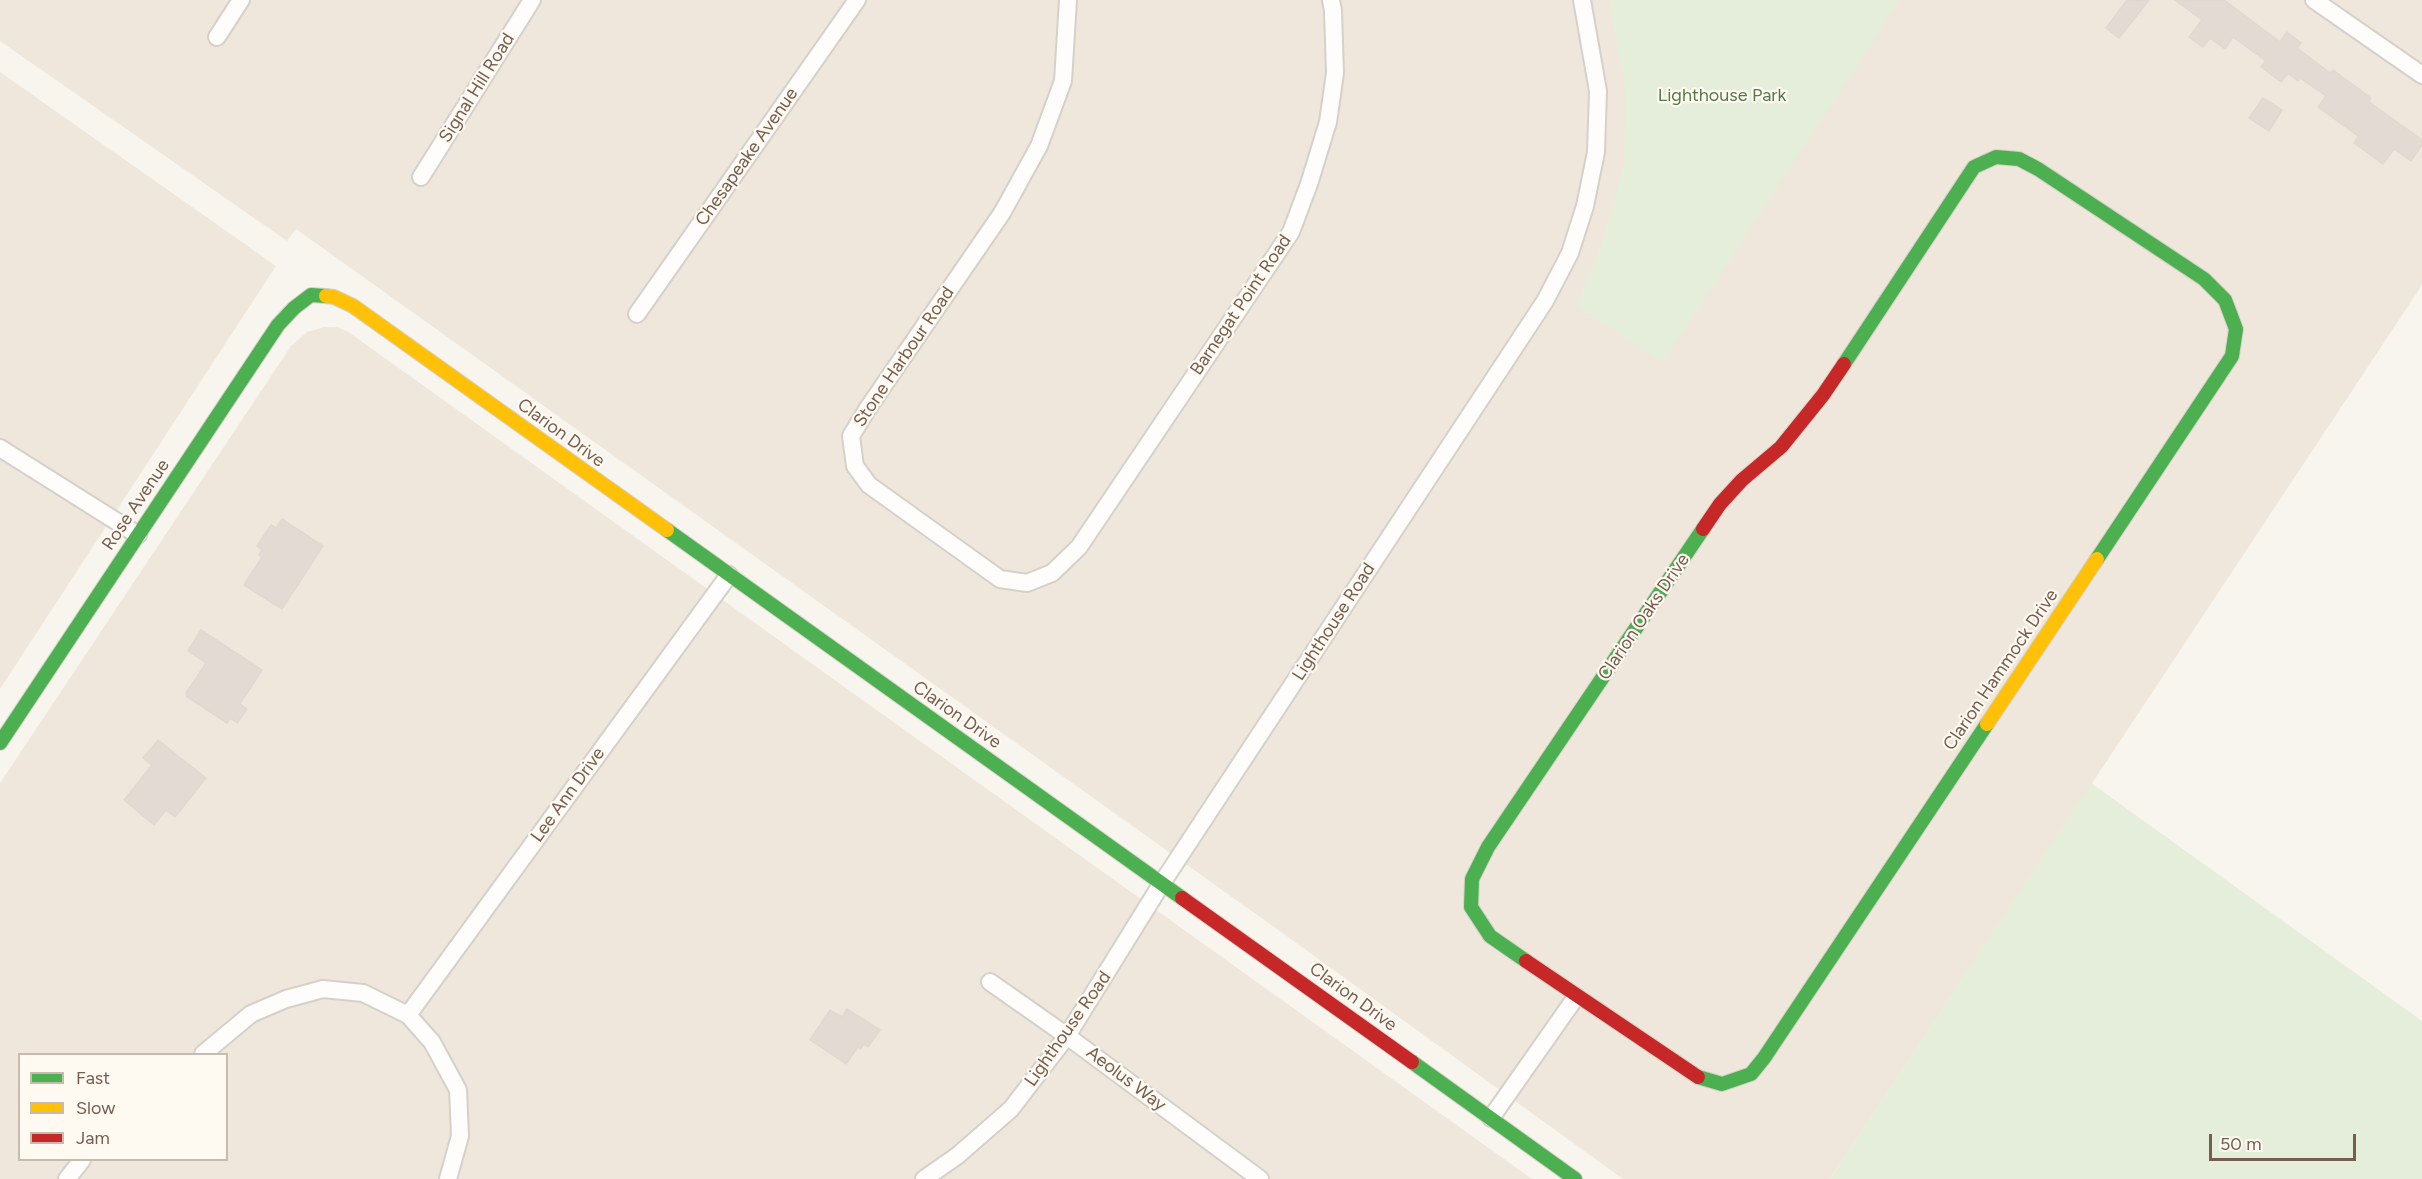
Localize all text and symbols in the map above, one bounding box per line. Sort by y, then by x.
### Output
street label: Signal Hill Road [435,29,519,147]
street label: Chesapeake Avenue [691,84,803,230]
park label: Lighthouse Park [1658,85,1786,107]
street label: Barnegat Point Road [1186,231,1296,379]
street label: Stone Harbour Road [849,283,959,431]
street label: Clarion Drive [513,394,609,472]
street label: Rose Avenue [98,455,174,555]
street label: Clarion Oaks Drive [1594,550,1694,684]
street label: Lighthouse Road [1288,559,1380,685]
street label: Clarion Hammock Drive [1939,585,2063,755]
street label: Clarion Drive [909,677,1005,753]
street label: Lee Ann Drive [526,743,610,847]
street label: Clarion Drive [1305,958,1401,1036]
street label: Lighthouse Road [1020,967,1116,1091]
street label: Aeolus Way [1082,1042,1170,1116]
legend [18,1053,228,1161]
text: Fast [76,1067,110,1089]
text: Slow [76,1097,115,1119]
scale bar [2212,1122,2359,1160]
text: Jam [76,1127,110,1149]
text: 50 m [2220,1133,2262,1155]

